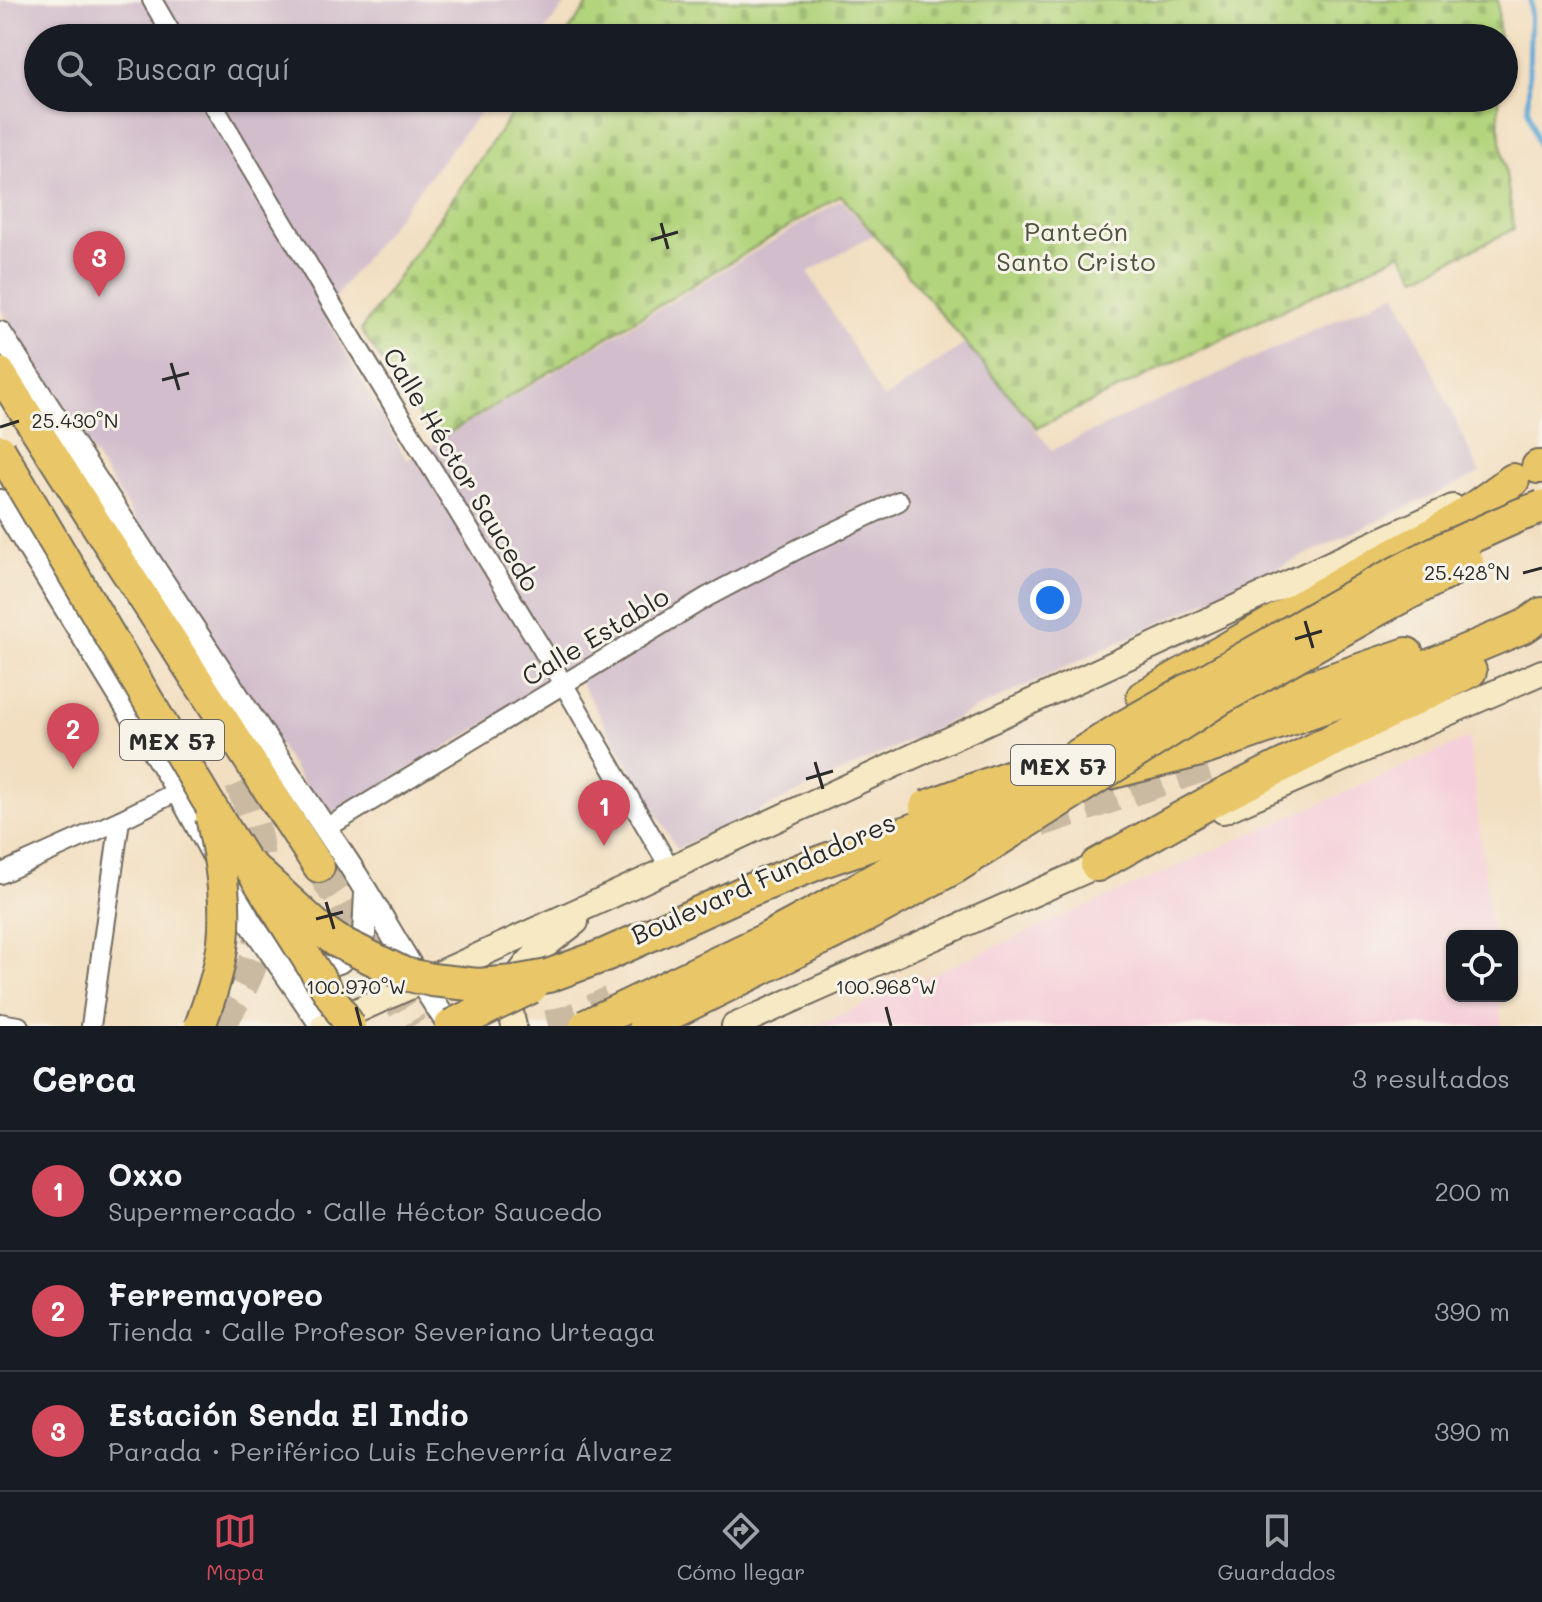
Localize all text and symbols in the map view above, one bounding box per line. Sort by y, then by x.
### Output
search box [24,24,1518,112]
icon: search [52,46,96,90]
text: Buscar aquí [116,48,290,88]
park label: Panteón Santo Cristo [996,214,1156,278]
pin: 3 [73,231,125,297]
street label: Calle Héctor Saucedo [376,341,548,597]
text: 25.430°N [32,407,118,433]
text: 25.428°N [1424,559,1510,585]
street label: Calle Establo [515,579,675,693]
your location [1030,580,1070,620]
pin: 2 [47,703,99,769]
road number: MEX 57 [120,720,224,760]
road number: MEX 57 [1011,745,1115,785]
pin: 1 [578,780,630,846]
street label: Boulevard Fundadores [626,804,900,952]
map controls [1446,930,1518,1002]
button: locate [1446,930,1518,1002]
text: 100.970°W [306,973,406,999]
text: 100.968°W [836,973,936,999]
text: Cerca [32,1056,136,1101]
text: 3 resultados [1352,1061,1510,1095]
text: Oxxo [108,1154,182,1194]
text: 1 [52,1174,64,1208]
text: 200 m [1434,1174,1510,1208]
text: Supermercado · Calle Héctor Saucedo [108,1194,602,1228]
text: Ferremayoreo [108,1274,323,1314]
text: 2 [51,1294,65,1328]
text: 390 m [1434,1294,1510,1328]
text: Tienda · Calle Profesor Severiano Urteaga [108,1314,655,1348]
text: Estación Senda El Indio [108,1394,468,1434]
text: 3 [50,1414,66,1448]
text: 390 m [1434,1414,1510,1448]
text: Parada · Periférico Luis Echeverría Álvarez [108,1434,673,1468]
tab: Mapa [206,1509,265,1586]
tab: Cómo llegar [677,1509,805,1586]
tab: Guardados [1217,1509,1336,1586]

